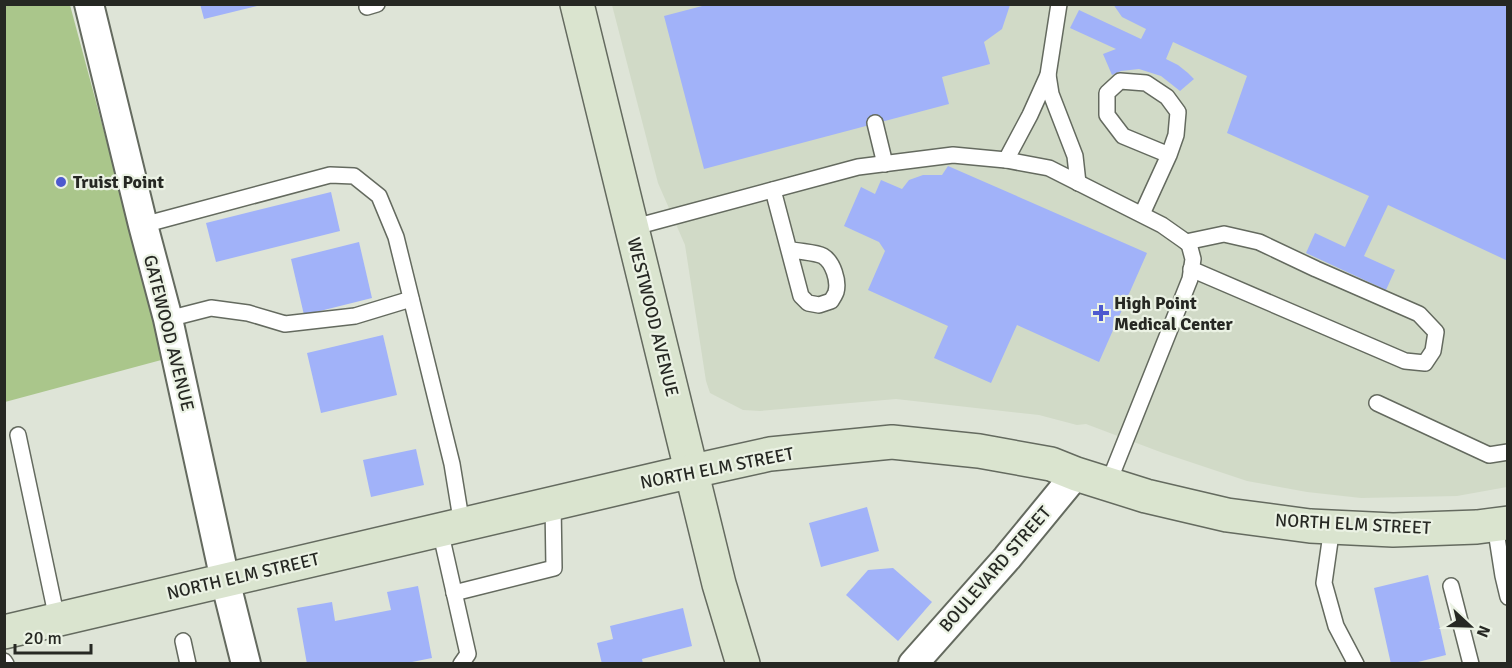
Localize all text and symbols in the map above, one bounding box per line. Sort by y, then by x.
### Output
place label: Truist Point [73,171,164,193]
marker: Truist Point [54,175,68,189]
street label: WESTWOOD AVENUE [623,235,683,399]
street label: GATEWOOD AVENUE [139,253,199,413]
place label: High Point Medical Center [1114,292,1234,335]
marker: High Point Medical Center [1092,304,1110,322]
street label: NORTH ELM STREET [638,442,796,494]
street label: BOULEVARD STREET [934,502,1056,636]
street label: NORTH ELM STREET [1275,509,1432,539]
street label: NORTH ELM STREET [165,548,322,604]
north arrow [1440,596,1500,656]
scale bar [15,617,92,655]
text: N [1472,622,1494,640]
text: 20 m [24,627,62,649]

